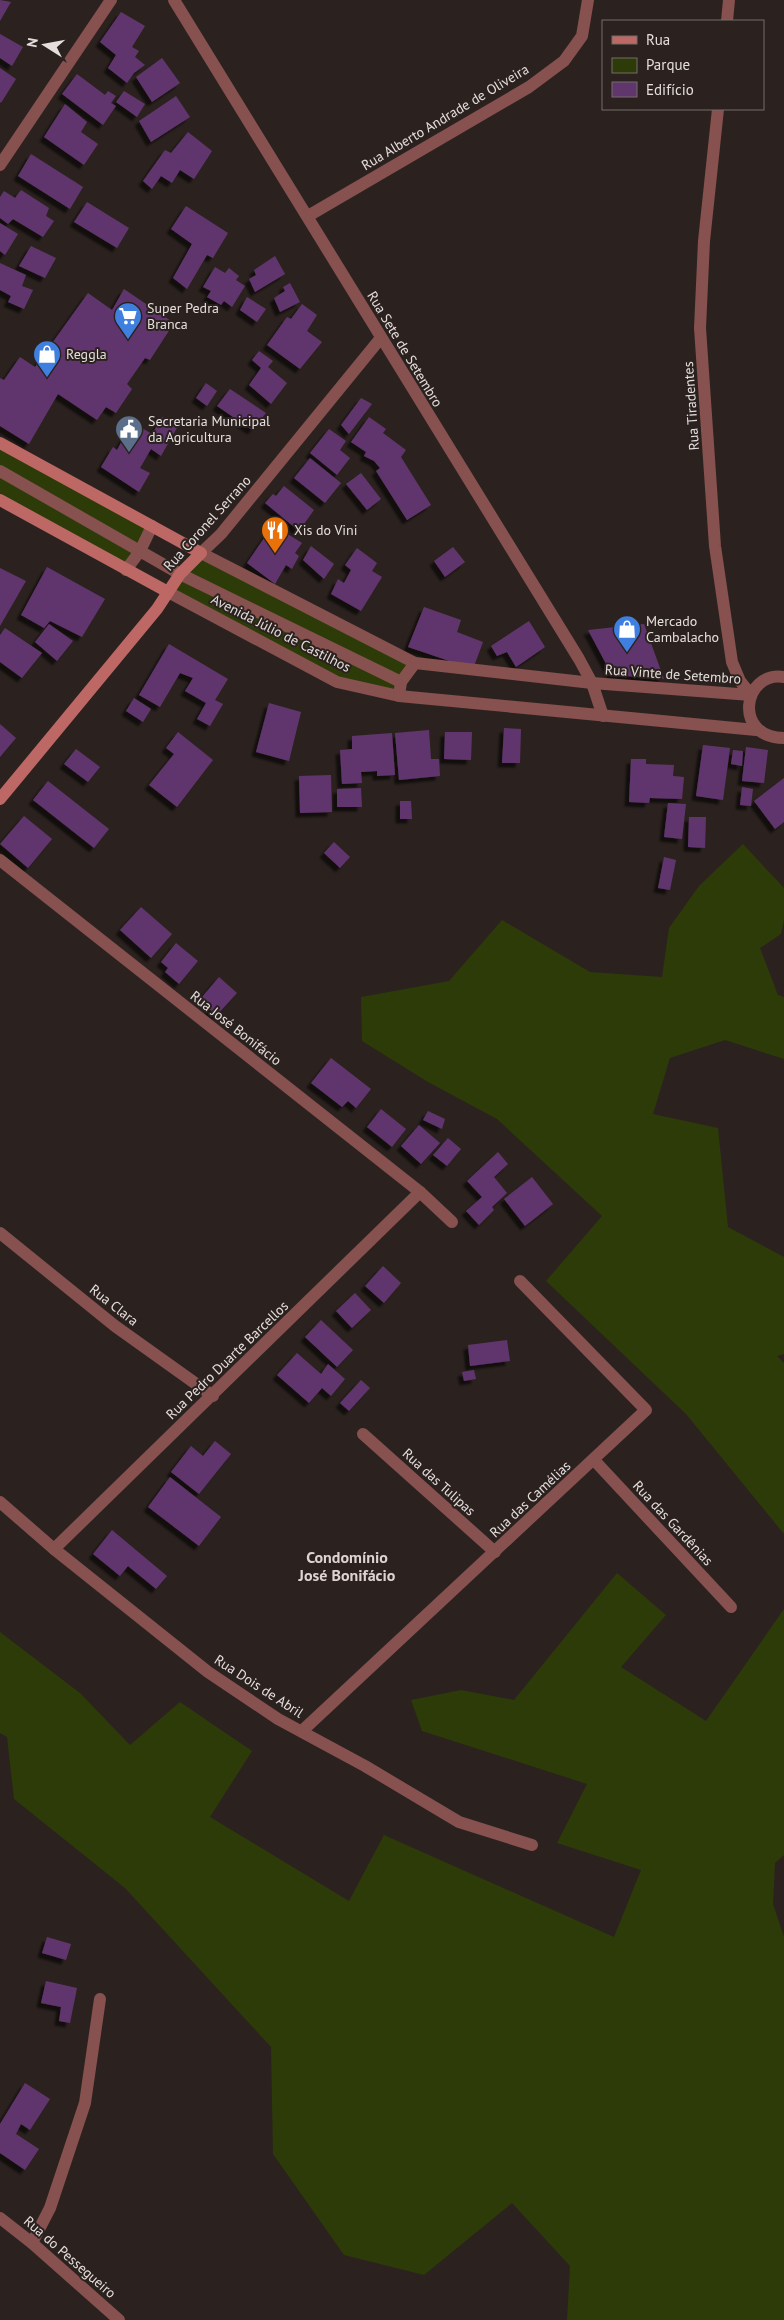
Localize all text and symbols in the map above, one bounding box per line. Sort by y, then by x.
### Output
north arrow [20,20,70,70]
legend [602,20,764,110]
text: Rua [646,30,670,49]
text: N [23,36,42,49]
text: Parque [646,55,690,74]
street label: Rua Alberto Andrade de Oliveira [358,60,532,174]
text: Edifício [646,80,694,99]
street label: Rua Sete de Setembro [363,288,447,410]
place label: Super Pedra Branca [147,299,219,333]
supermarket icon: Super Pedra Branca [113,301,143,340]
shop icon: Reggla [32,339,62,378]
place label: Reggla [66,345,107,363]
street label: Rua Tiradentes [679,361,703,451]
place label: Secretaria Municipal da Agricultura [148,412,270,446]
public building icon: Secretaria Municipal da Agricultura [114,414,144,453]
street label: Rua Coronel Serrano [159,471,255,575]
restaurant icon: Xis do Vini [260,515,290,554]
place label: Xis do Vini [294,521,358,539]
street label: Avenida Júlio de Castilhos [208,590,354,676]
place label: Mercado Cambalacho [646,612,719,646]
shop icon: Mercado Cambalacho [612,614,642,653]
street label: Rua Vinte de Setembro [604,660,742,688]
street label: Rua José Bonifácio [187,987,285,1069]
street label: Rua Clara [86,1280,142,1330]
street label: Rua Pedro Duarte Barcellos [162,1297,292,1423]
street label: Rua das Tulipas [399,1444,479,1520]
street label: Rua das Camélias [486,1457,574,1541]
street label: Rua das Gardênias [629,1477,717,1569]
district label: Condomínio José Bonifácio [298,1547,396,1585]
street label: Rua Dois de Abril [211,1650,307,1722]
street label: Rua do Pessegueiro [20,2212,120,2302]

